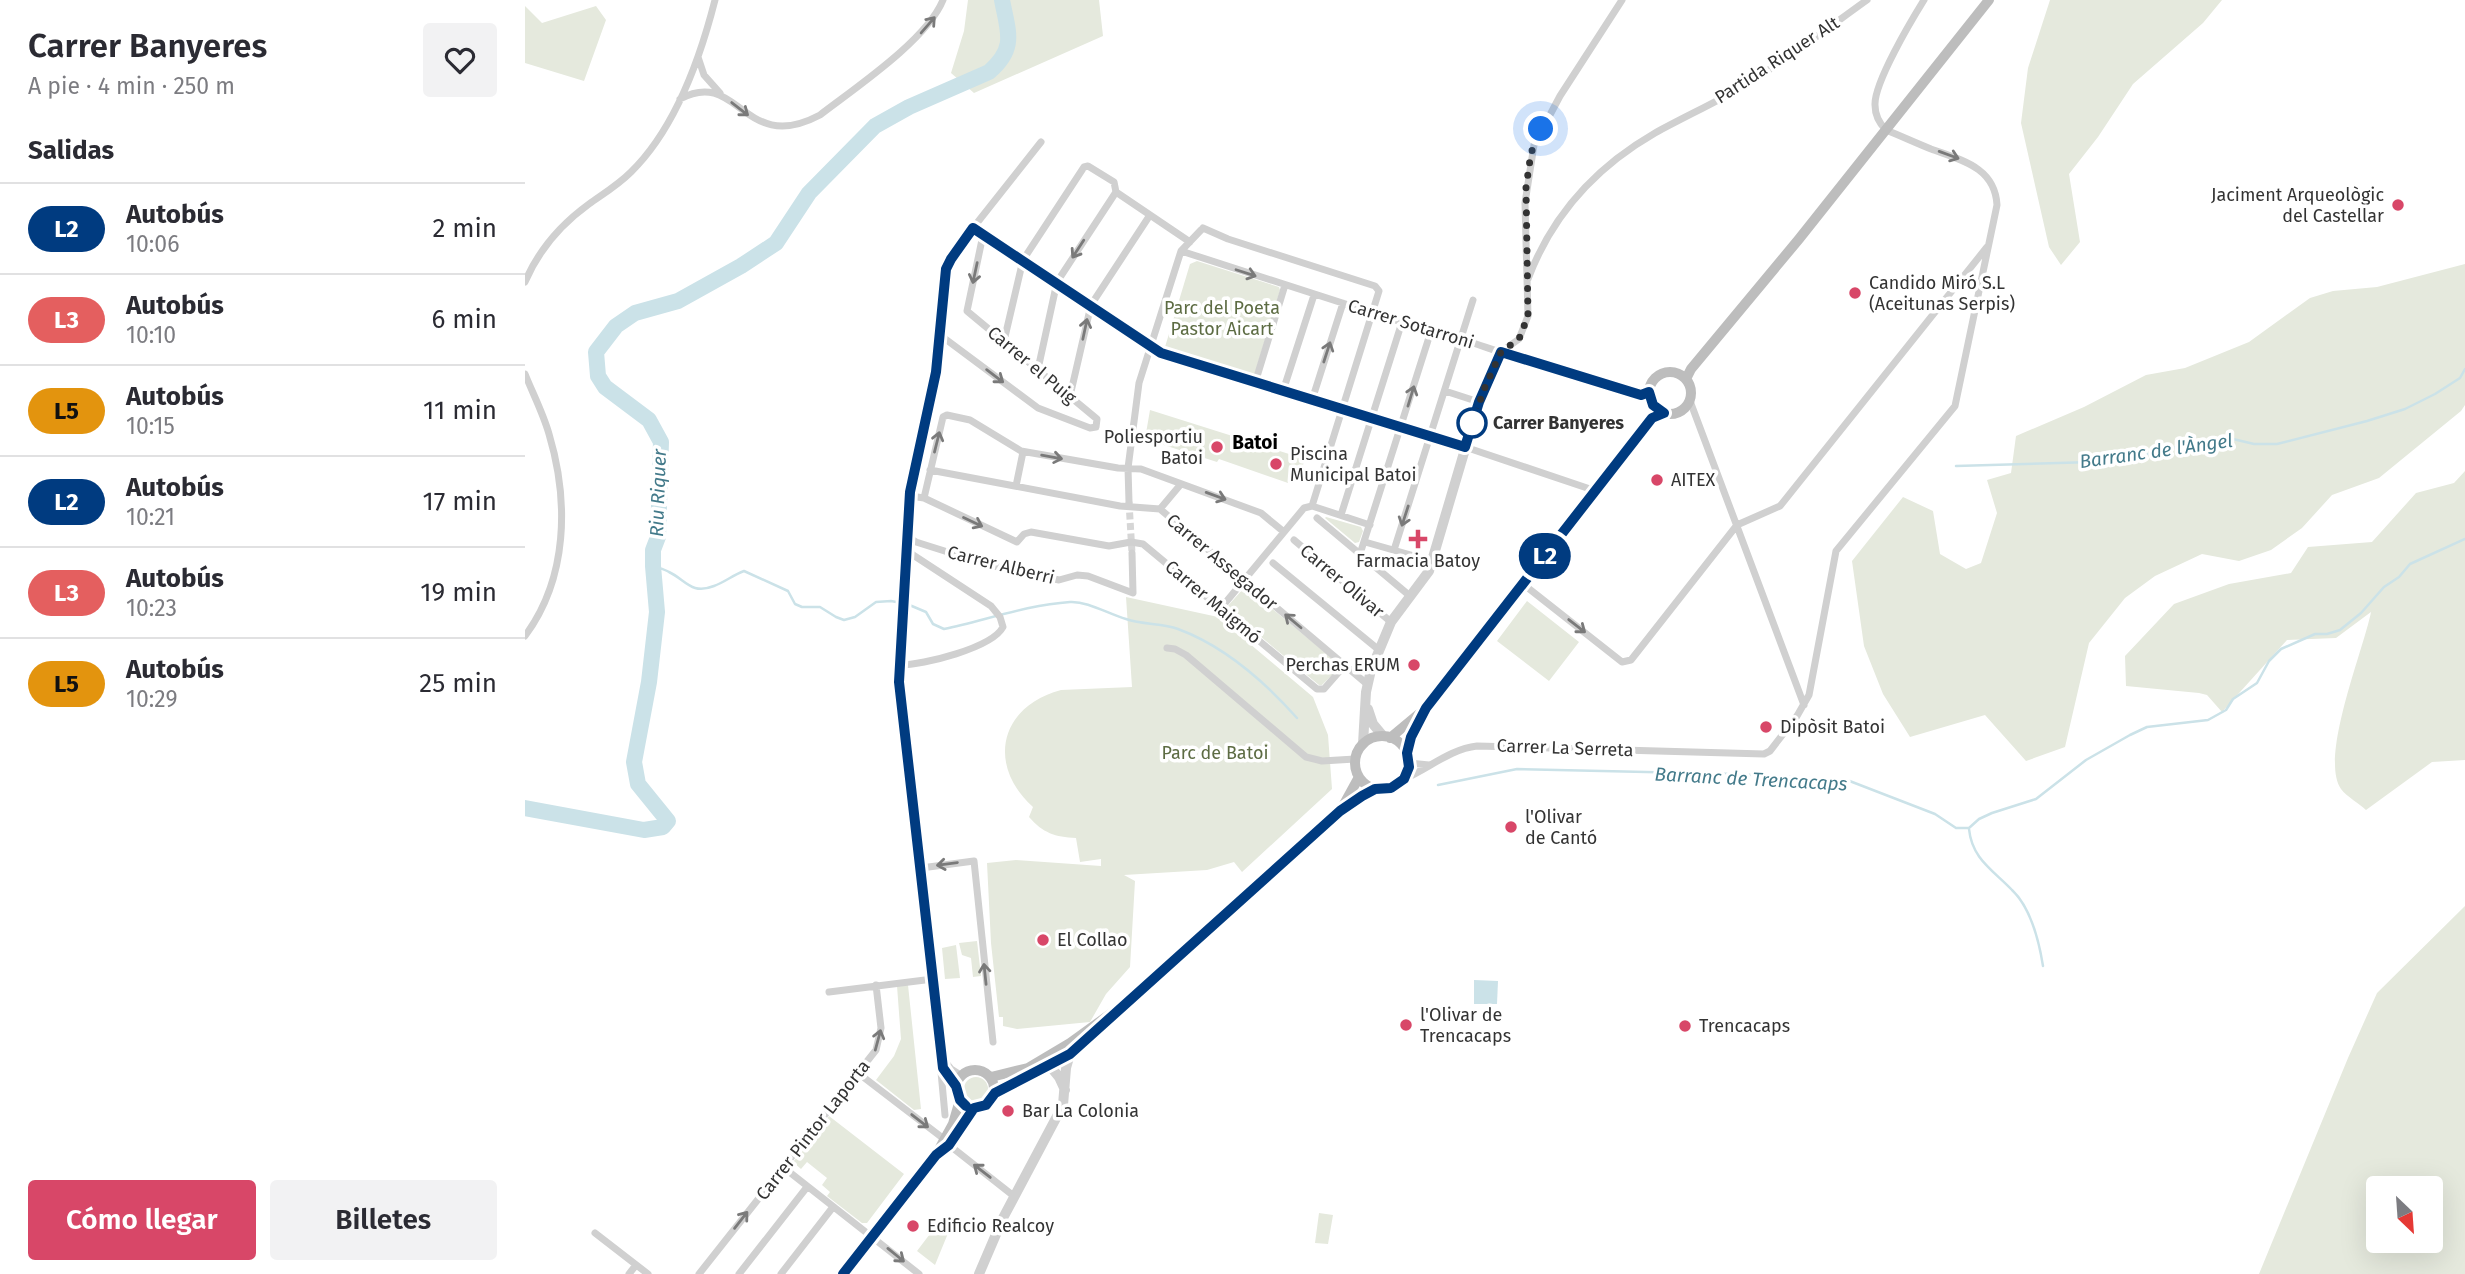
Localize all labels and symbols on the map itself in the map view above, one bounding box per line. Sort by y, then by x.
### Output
street label: Partida Riquer Alt [1711,11,1844,108]
one-way arrow [920,17,935,35]
one-way arrow [730,101,749,116]
your location [1523,111,1558,146]
one-way arrow [1938,149,1960,162]
place label: Jaciment Arqueològic del Castellar [2211,184,2384,227]
marker: Jaciment Arqueològic del Castellar [2390,197,2406,213]
one-way arrow [1071,239,1086,258]
one-way arrow [968,261,982,284]
one-way arrow [1234,268,1256,280]
place label: Candido Miró S.L (Aceitunas Serpis) [1869,272,2015,315]
marker: Candido Miró S.L (Aceitunas Serpis) [1847,285,1863,301]
street label: Carrer Sotarroni [1345,294,1477,354]
park label: Parc del Poeta Pastor Aicart [1164,297,1280,340]
one-way arrow [1079,319,1092,341]
street label: Carrer el Puig [983,321,1081,409]
one-way arrow [1322,341,1334,363]
one-way arrow [985,368,1003,383]
one-way arrow [1405,385,1418,407]
marker: Carrer Banyeres [1457,408,1487,438]
place label: Carrer Banyeres [1493,412,1624,434]
place label: Poliesportiu Batoi [1104,426,1203,469]
water label: Barranc de l'Àngel [2078,429,2234,473]
one-way arrow [931,431,944,454]
district label: Batoi [1232,431,1278,454]
marker: Poliesportiu Batoi [1209,439,1225,455]
place label: Piscina Municipal Batoi [1290,443,1417,486]
water label: Riu Riquer [645,448,671,537]
one-way arrow [1040,451,1062,464]
marker: Piscina Municipal Batoi [1268,456,1284,472]
place label: AITEX [1671,469,1716,491]
marker: AITEX [1649,472,1665,488]
one-way arrow [1204,491,1226,504]
one-way arrow [1398,505,1410,527]
street label: Carrer Assegador [1162,509,1282,615]
one-way arrow [962,515,983,529]
marker: Farmacia Batoy [1410,531,1426,547]
line badge: L2 [1513,533,1577,579]
street label: Carrer Olivar [1296,540,1388,622]
street label: Carrer Alberri [945,541,1057,589]
place label: Farmacia Batoy [1356,550,1480,572]
street label: Carrer Maigmó [1160,555,1266,649]
one-way arrow [1284,613,1302,629]
one-way arrow [1567,619,1586,634]
place label: Perchas ERUM [1286,654,1400,676]
marker: Perchas ERUM [1406,657,1422,673]
place label: Dipòsit Batoi [1780,716,1885,738]
marker: Dipòsit Batoi [1758,719,1774,735]
street label: Carrer La Serreta [1496,735,1634,761]
park label: Parc de Batoi [1162,742,1268,764]
water label: Barranc de Trencacaps [1654,762,1848,796]
place label: l'Olivar de Cantó [1525,806,1597,849]
marker: l'Olivar de Cantó [1503,819,1519,835]
one-way arrow [936,858,959,871]
place label: El Collao [1057,929,1128,951]
marker: El Collao [1035,932,1051,948]
one-way arrow [979,964,992,986]
place label: l'Olivar de Trencacaps [1420,1004,1511,1047]
place label: Trencacaps [1699,1015,1790,1037]
marker: l'Olivar de Trencacaps [1398,1017,1414,1033]
marker: Trencacaps [1677,1018,1693,1034]
one-way arrow [872,1029,885,1052]
street label: Carrer Pintor Laporta [751,1055,875,1205]
place label: Bar La Colonia [1022,1100,1139,1122]
marker: Bar La Colonia [1000,1103,1016,1119]
one-way arrow [911,1113,929,1128]
one-way arrow [973,1164,992,1179]
north arrow [2366,1176,2443,1253]
one-way arrow [734,1212,749,1230]
place label: Edificio Realcoy [927,1215,1054,1237]
marker: Edificio Realcoy [905,1218,921,1234]
one-way arrow [886,1248,905,1263]

